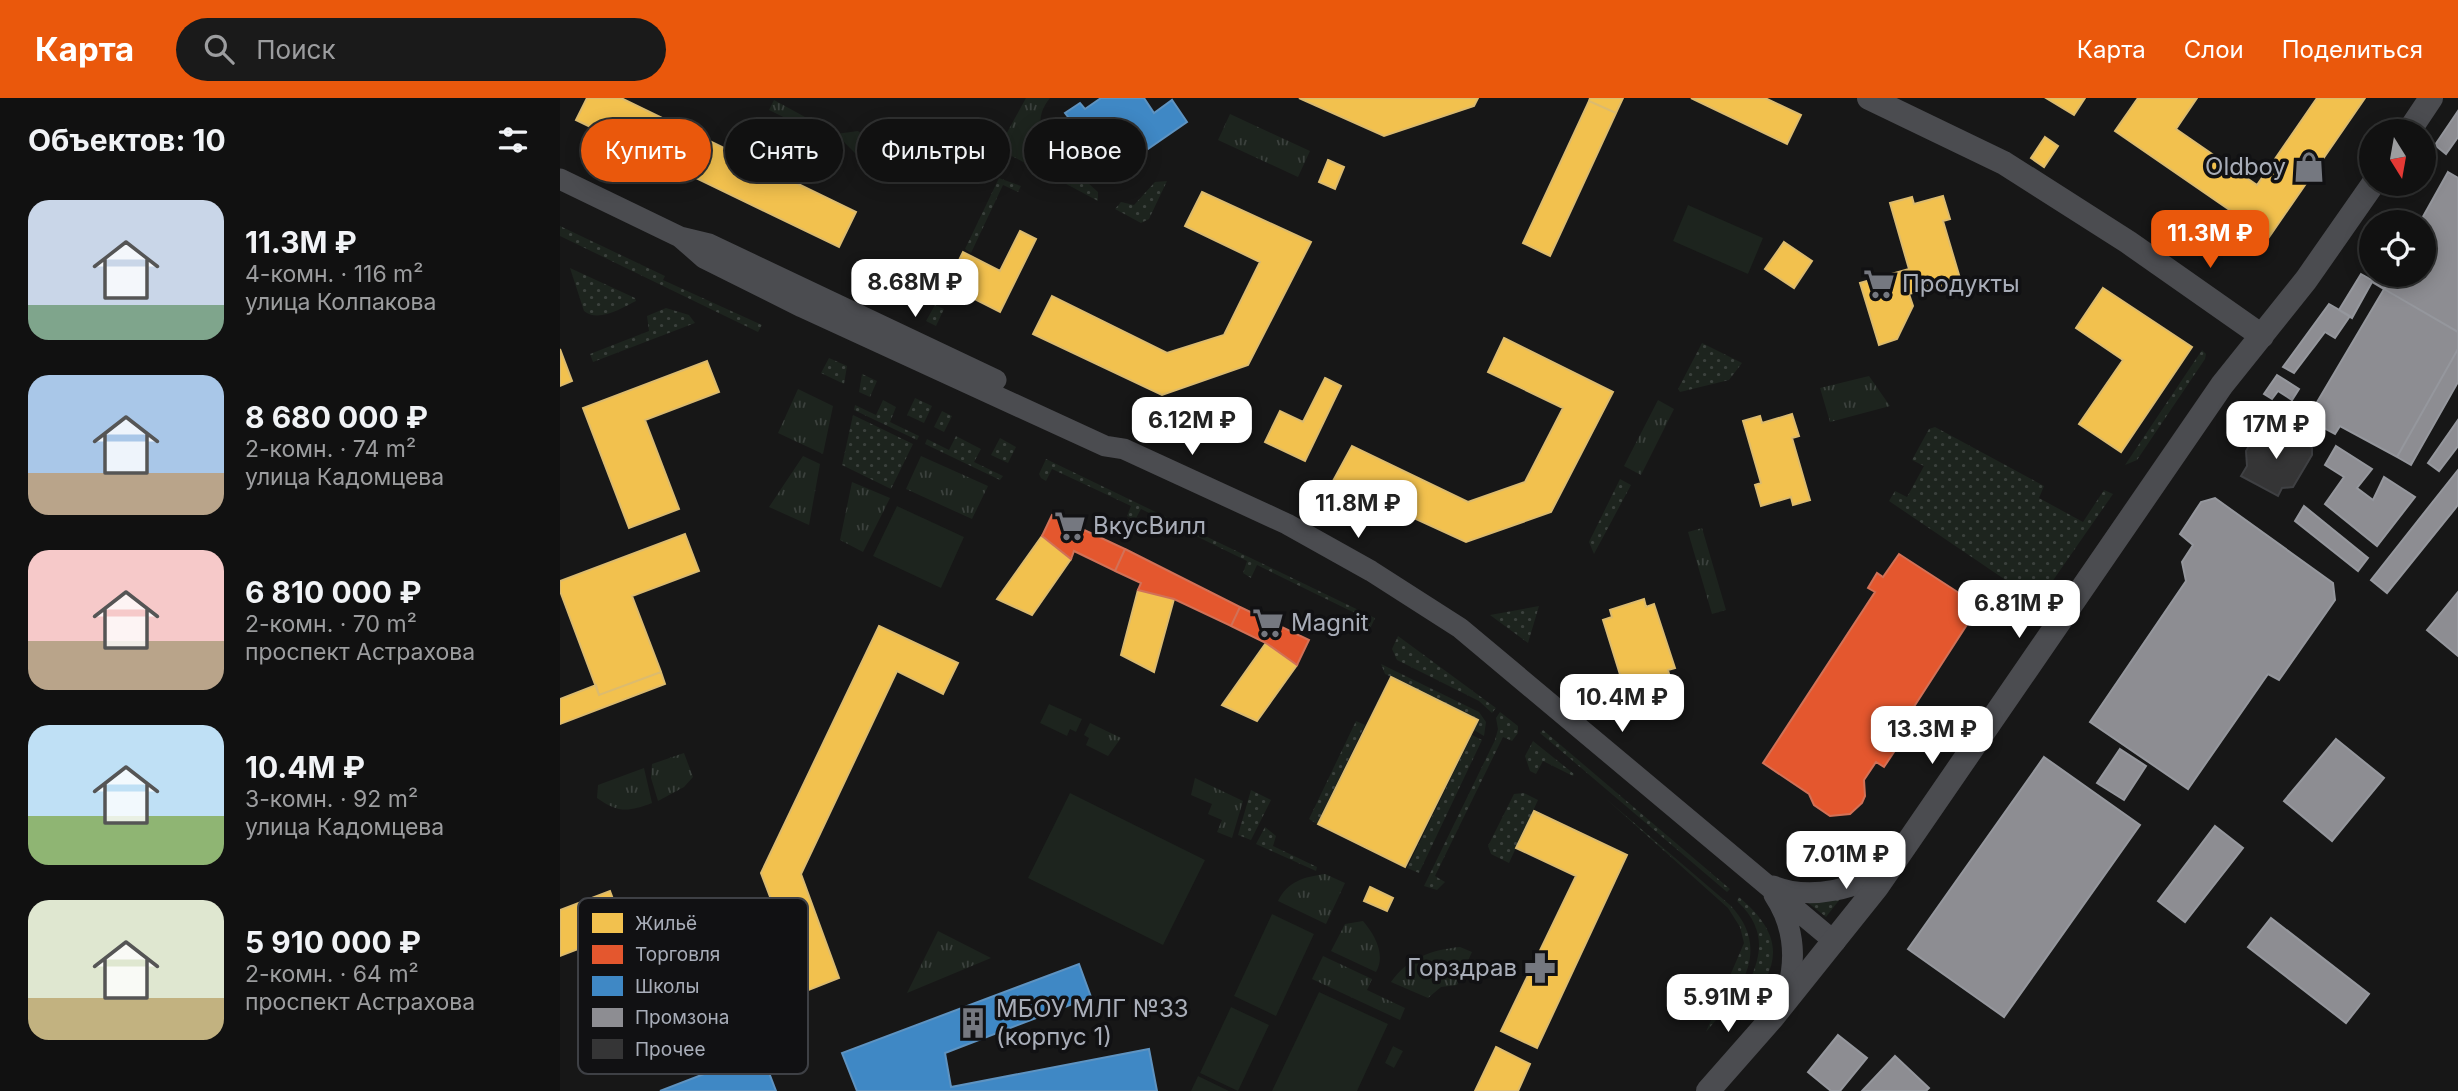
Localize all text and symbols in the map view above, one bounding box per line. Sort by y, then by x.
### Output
search box [176,18,666,81]
text: Карта [35,29,134,69]
icon: search [200,30,238,68]
text: Поиск [256,34,335,65]
text: Карта [2077,35,2146,64]
text: Слои [2184,35,2244,64]
text: Поделиться [2282,35,2423,64]
chip: Купить [581,119,711,182]
chip: Снять [725,119,843,182]
chip: Фильтры [857,119,1010,182]
chip: Новое [1024,119,1146,182]
north arrow [2359,119,2436,196]
map controls [2359,119,2436,287]
icon: filters [494,121,532,159]
text: Объектов: 10 [28,122,226,158]
shop icon: Oldboy [2292,150,2326,184]
place label: Oldboy [2205,152,2286,181]
button: locate [2359,210,2436,287]
pin: 11.3M ₽ [2145,211,2275,270]
text: 11.3M ₽ [2167,219,2253,247]
text: 11.3M ₽ [245,224,357,260]
icon: home [84,228,168,312]
text: 4-комн. · 116 m² [245,260,423,288]
pin: 8.68M ₽ [850,260,980,319]
supermarket icon: Продукты [1862,267,1896,301]
text: 8.68M ₽ [867,268,963,296]
place label: Продукты [1902,269,2020,298]
text: улица Колпакова [245,288,436,316]
pin: 6.12M ₽ [1127,398,1257,457]
text: 8 680 000 ₽ [245,399,428,435]
pin: 17M ₽ [2227,402,2325,461]
icon: home [84,403,168,487]
text: 6.12M ₽ [1148,406,1236,434]
text: 17M ₽ [2242,410,2310,438]
text: 2-комн. · 74 m² [245,435,416,463]
text: улица Кадомцева [245,463,444,491]
pin: 11.8M ₽ [1293,480,1423,540]
text: 11.8M ₽ [1315,489,1401,517]
supermarket icon: ВкусВилл [1053,509,1087,543]
place label: ВкусВилл [1093,511,1206,540]
text: 6 810 000 ₽ [245,574,421,610]
icon: home [84,578,168,662]
pin: 6.81M ₽ [1954,580,2084,640]
text: 6.81M ₽ [1974,589,2064,617]
supermarket icon: Magnit [1251,606,1285,640]
place label: Magnit [1291,608,1369,637]
text: 2-комн. · 70 m² [245,610,417,638]
text: проспект Астрахова [245,638,475,666]
pin: 10.4M ₽ [1557,674,1687,734]
text: 10.4M ₽ [1576,683,1668,711]
pin: 13.3M ₽ [1867,706,1997,766]
text: 13.3M ₽ [1887,715,1977,743]
text: 10.4M ₽ [245,749,365,785]
icon: home [84,753,168,837]
text: 3-комн. · 92 m² [245,785,418,813]
text: улица Кадомцева [245,813,444,841]
pin: 7.01M ₽ [1781,832,1911,891]
text: 7.01M ₽ [1803,840,1889,868]
legend [578,898,808,1074]
text: Жильё [635,912,697,935]
text: 5 910 000 ₽ [245,924,421,960]
icon: home [84,928,168,1012]
text: Торговля [635,943,720,966]
pharmacy icon: Горздрав [1523,951,1557,985]
place label: Горздрав [1407,953,1517,982]
text: 2-комн. · 64 m² [245,960,419,988]
pin: 5.91M ₽ [1663,974,1793,1034]
text: Школы [635,975,699,998]
text: 5.91M ₽ [1683,983,1773,1011]
text: проспект Астрахова [245,988,475,1016]
place label: МБОУ МЛГ №33 (корпус 1) [996,994,1189,1051]
text: Промзона [635,1006,729,1029]
building icon: МБОУ МЛГ №33 (корпус 1) [956,1006,990,1040]
text: Прочее [635,1038,705,1061]

